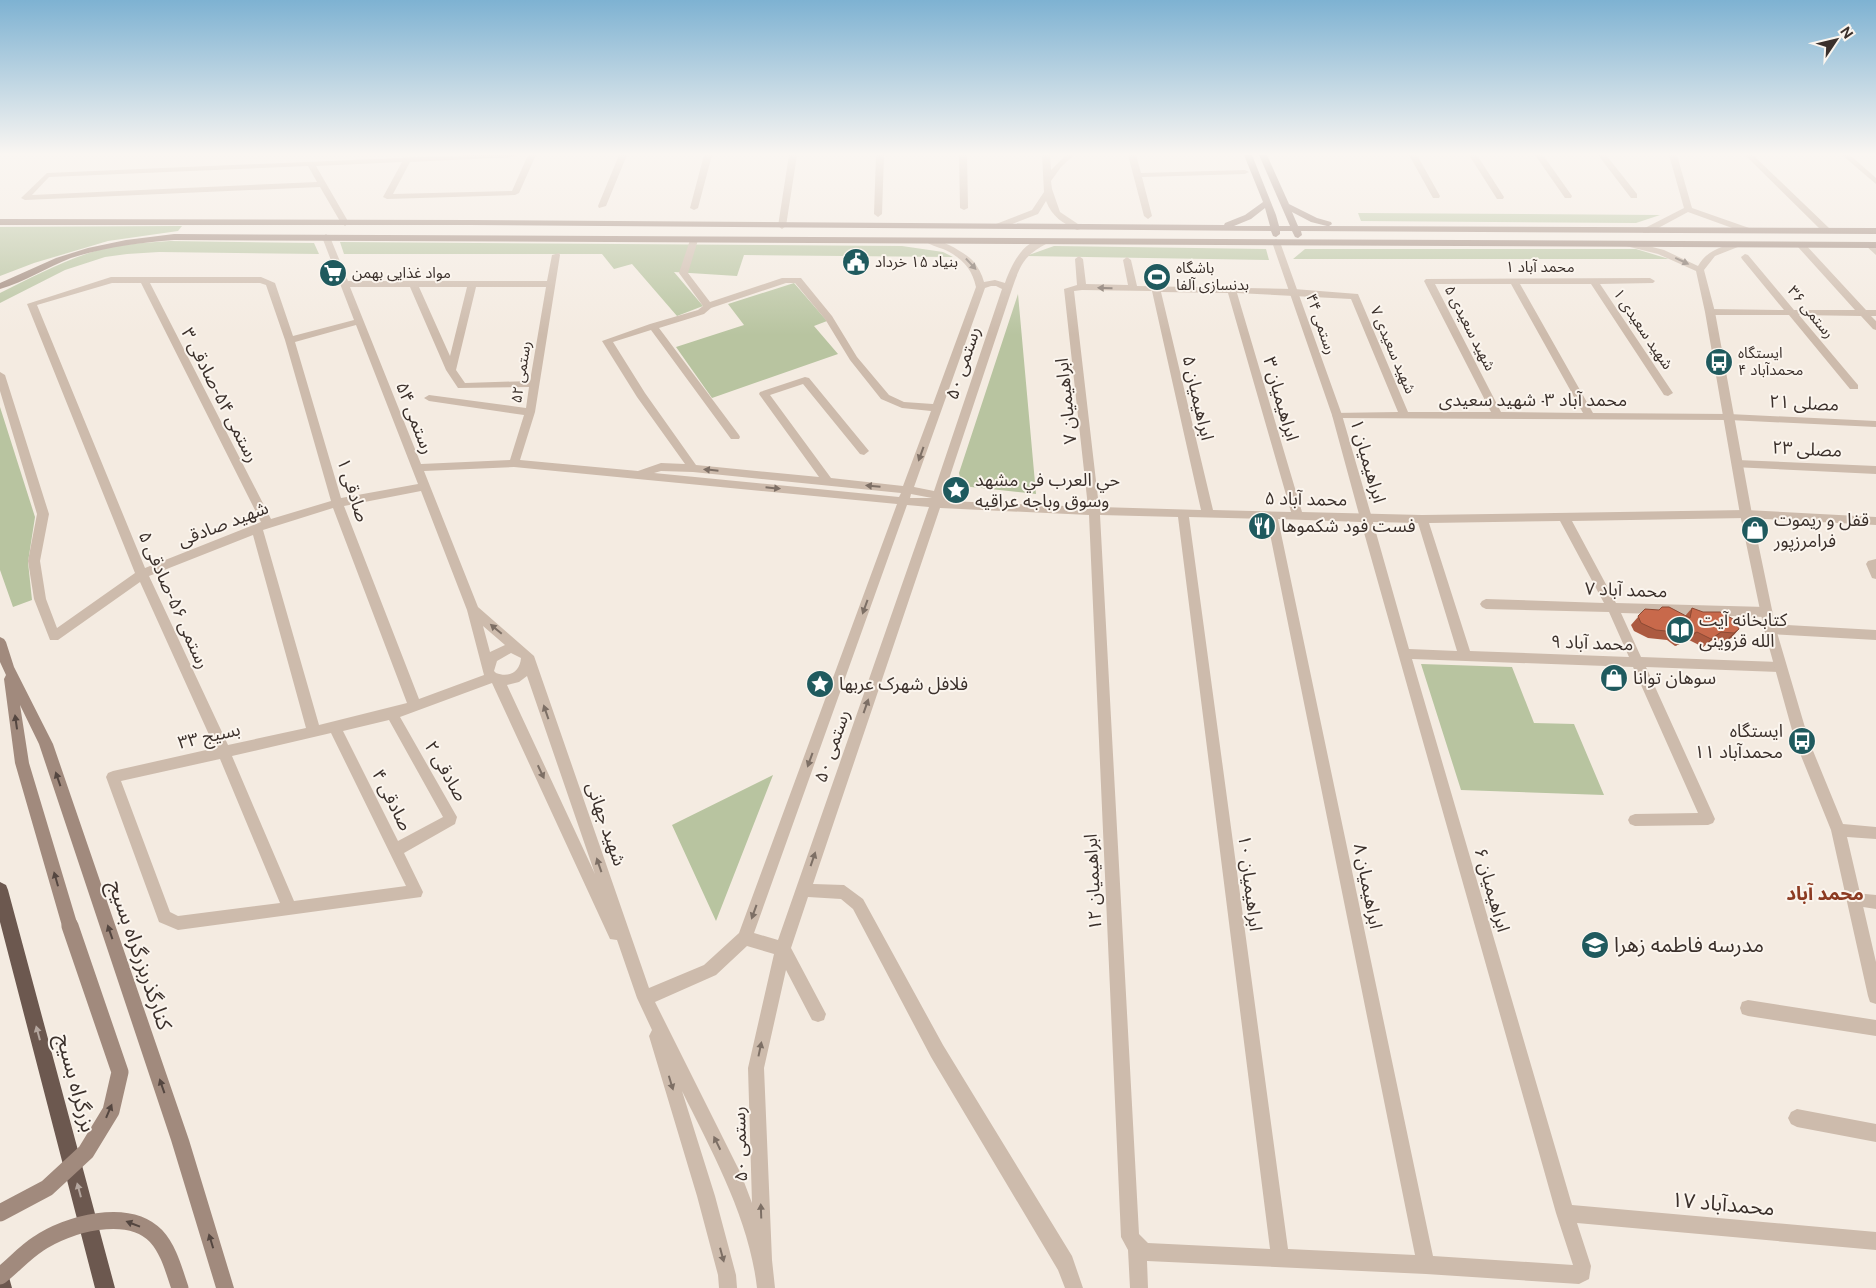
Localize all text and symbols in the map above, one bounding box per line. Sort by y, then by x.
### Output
north arrow [1811,15,1861,65]
text: N [1837,23,1856,42]
public building icon: بنیاد ۱۵ خرداد [841,247,871,277]
place label: بنیاد ۱۵ خرداد [875,253,958,271]
one-way arrow [1674,256,1689,265]
supermarket icon: مواد غذایی بهمن [318,258,348,288]
one-way arrow [965,258,977,270]
street label: محمد آباد ۱ [1505,258,1575,275]
place label: باشگاه بدنسازی آلفا [1176,259,1249,294]
sports icon: باشگاه بدنسازی آلفا [1142,262,1172,292]
place label: مواد غذایی بهمن [352,264,451,282]
street label: شهید سعیدی ۵ [1441,282,1499,374]
street label: رستمی ۳۶ [1784,282,1838,342]
one-way arrow [1097,283,1113,291]
street label: شهید سعیدی ۱ [1609,285,1677,373]
street label: رستمی ۴۴ [1302,291,1340,357]
street label: شهید سعیدی ۷ [1366,304,1420,397]
street label: رستمی ۵۴-صادقی ۳ [177,324,263,466]
street label: رستمی ۵۰ [941,324,985,402]
street label: رستمی ۵۲ [507,340,535,404]
place label: ایستگاه محمدآباد ۴ [1738,344,1803,378]
bus stop icon: ایستگاه محمدآباد ۴ [1704,347,1734,377]
street label: ابراهیمیان ۵ [1178,353,1218,443]
street label: ابراهیمیان ۳ [1259,354,1303,444]
street label: ابراهیمیان ۷ [1051,357,1081,445]
street label: رستمی ۵۴ [391,379,439,457]
street label: محمد آباد ۳- شهید سعیدی [1439,389,1627,411]
street label: مصلی ۲۱ [1768,390,1840,416]
street label: ابراهیمیان ۱ [1346,416,1390,506]
street label: مصلی ۲۳ [1771,436,1843,462]
one-way arrow [916,447,924,462]
street label: صادقی ۱ [332,455,374,525]
one-way arrow [703,466,719,474]
place label: حي العرب في مشهد وسوق وباجه عراقيه [975,469,1120,512]
place icon: حي العرب في مشهد وسوق وباجه عراقيه [941,475,971,505]
one-way arrow [865,482,881,490]
one-way arrow [765,484,781,492]
street label: محمد آباد ۵ [1264,487,1348,510]
street label: شهید صادقی [175,497,271,551]
place label: قفل و ریموت فرامرزپور [1773,509,1869,552]
restaurant icon: فست فود شکموها [1247,511,1277,541]
place label: فست فود شکموها [1281,515,1416,537]
shop icon: قفل و ریموت فرامرزپور [1740,515,1770,545]
street label: رستمی ۵۶-صادقی ۵ [134,528,214,672]
street label: محمد آباد ۷ [1584,578,1668,601]
one-way arrow [861,600,869,615]
place label: کتابخانه آیت الله قزوینی [1699,609,1788,652]
library icon: کتابخانه آیت الله قزوینی [1665,615,1695,645]
one-way arrow [490,624,503,635]
street label: محمد آباد ۹ [1550,631,1634,654]
shop icon: سوهان توانا [1599,663,1629,693]
place label: سوهان توانا [1633,667,1716,689]
place icon: فلافل شهرک عربها [805,669,835,699]
place label: فلافل شهرک عربها [839,673,968,695]
one-way arrow [863,698,870,713]
one-way arrow [542,704,549,719]
street label: رستمی ۵۰ [809,707,855,785]
one-way arrow [12,714,20,730]
street label: بسیج ۳۳ [176,718,243,756]
place label: ایستگاه محمدآباد ۱۱ [1694,720,1783,762]
bus stop icon: ایستگاه محمدآباد ۱۱ [1787,726,1817,756]
street label: صادقی ۲ [420,737,472,805]
one-way arrow [806,752,813,767]
one-way arrow [537,765,545,779]
street label: صادقی ۴ [367,766,417,834]
one-way arrow [54,771,61,786]
street label: شهید جهانی [581,779,631,869]
street label: ابراهیمیان ۱۲ [1079,833,1107,931]
street label: ابراهیمیان ۱۰ [1233,834,1267,932]
street label: ابراهیمیان ۸ [1349,841,1387,931]
street label: ابراهیمیان ۶ [1470,845,1514,935]
one-way arrow [809,851,817,866]
one-way arrow [595,858,602,873]
one-way arrow [52,872,60,887]
street label: کنارگذربزرگراه بسیج [100,877,178,1034]
district label: محمد آباد [1786,882,1864,904]
one-way arrow [750,905,758,920]
one-way arrow [106,925,113,940]
school or university icon: مدرسه فاطمه زهرا [1580,930,1610,960]
place label: مدرسه فاطمه زهرا [1614,932,1764,957]
one-way arrow [34,1025,42,1041]
street label: بزرگراه بسیج [48,1031,102,1136]
one-way arrow [757,1041,765,1057]
one-way arrow [668,1075,675,1090]
one-way arrow [158,1079,165,1094]
one-way arrow [106,1104,114,1118]
street label: رستمی ۵۰ [728,1106,752,1182]
one-way arrow [713,1136,721,1151]
one-way arrow [75,1183,83,1198]
street label: محمدآباد ۱۷ [1670,1187,1776,1220]
one-way arrow [757,1203,765,1219]
one-way arrow [126,1220,140,1228]
one-way arrow [206,1234,214,1249]
one-way arrow [718,1248,726,1263]

